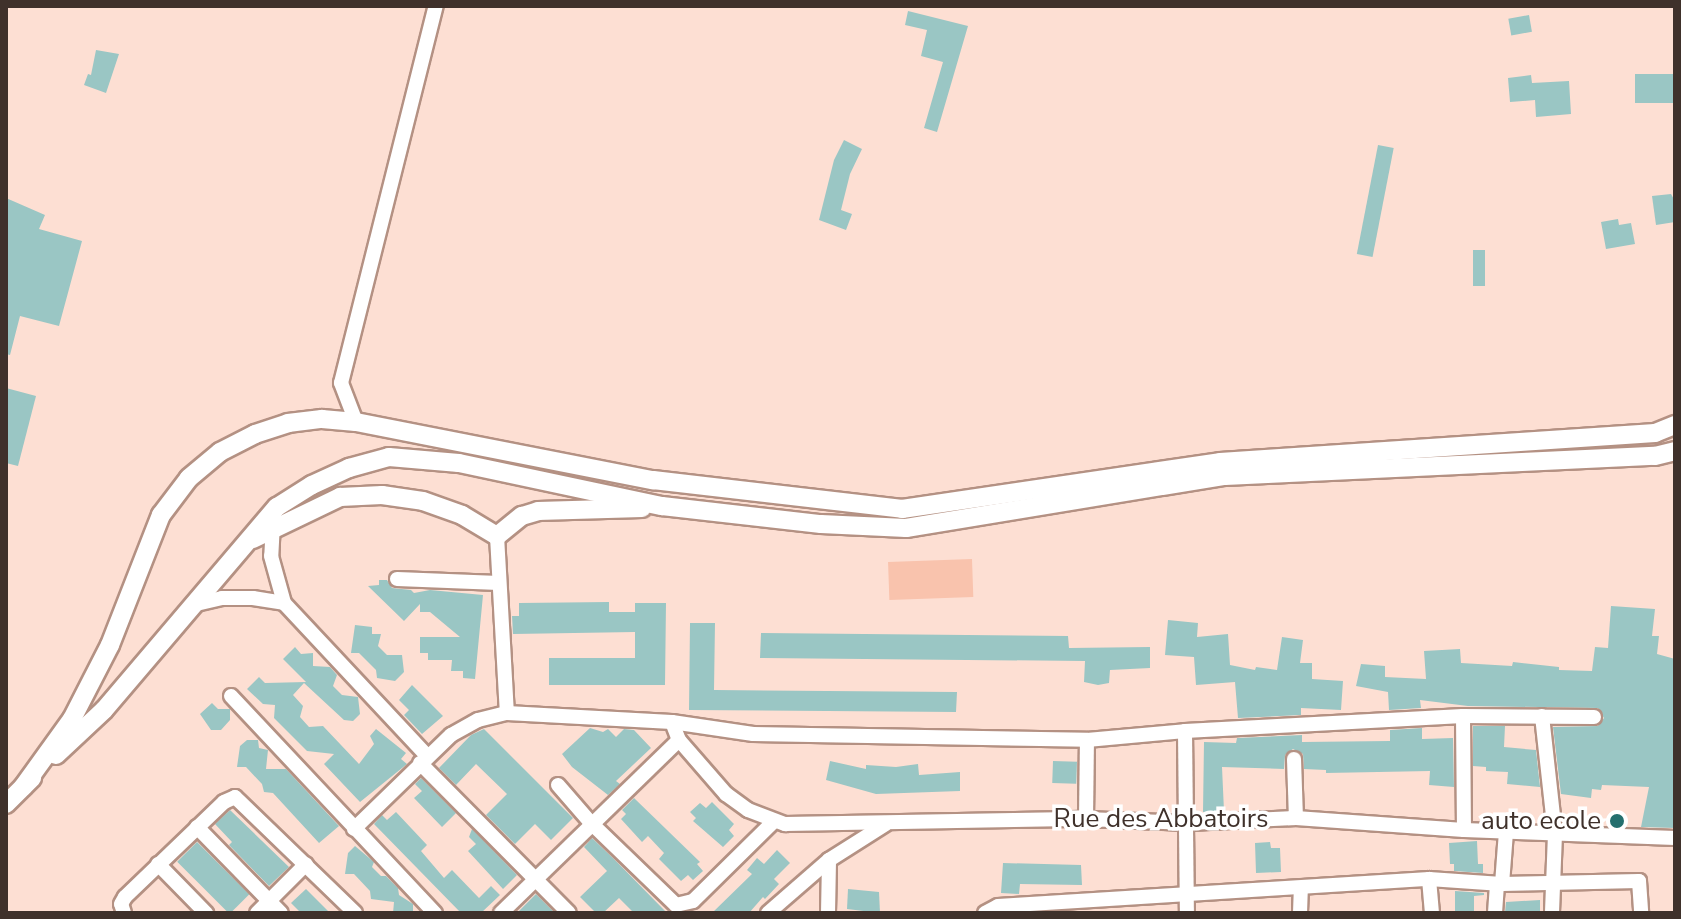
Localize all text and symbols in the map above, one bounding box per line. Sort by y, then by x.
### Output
street label: Rue des Abbatoirs [1054,803,1268,835]
place label: auto ecole [1481,805,1601,837]
marker: auto ecole [1608,812,1626,830]

